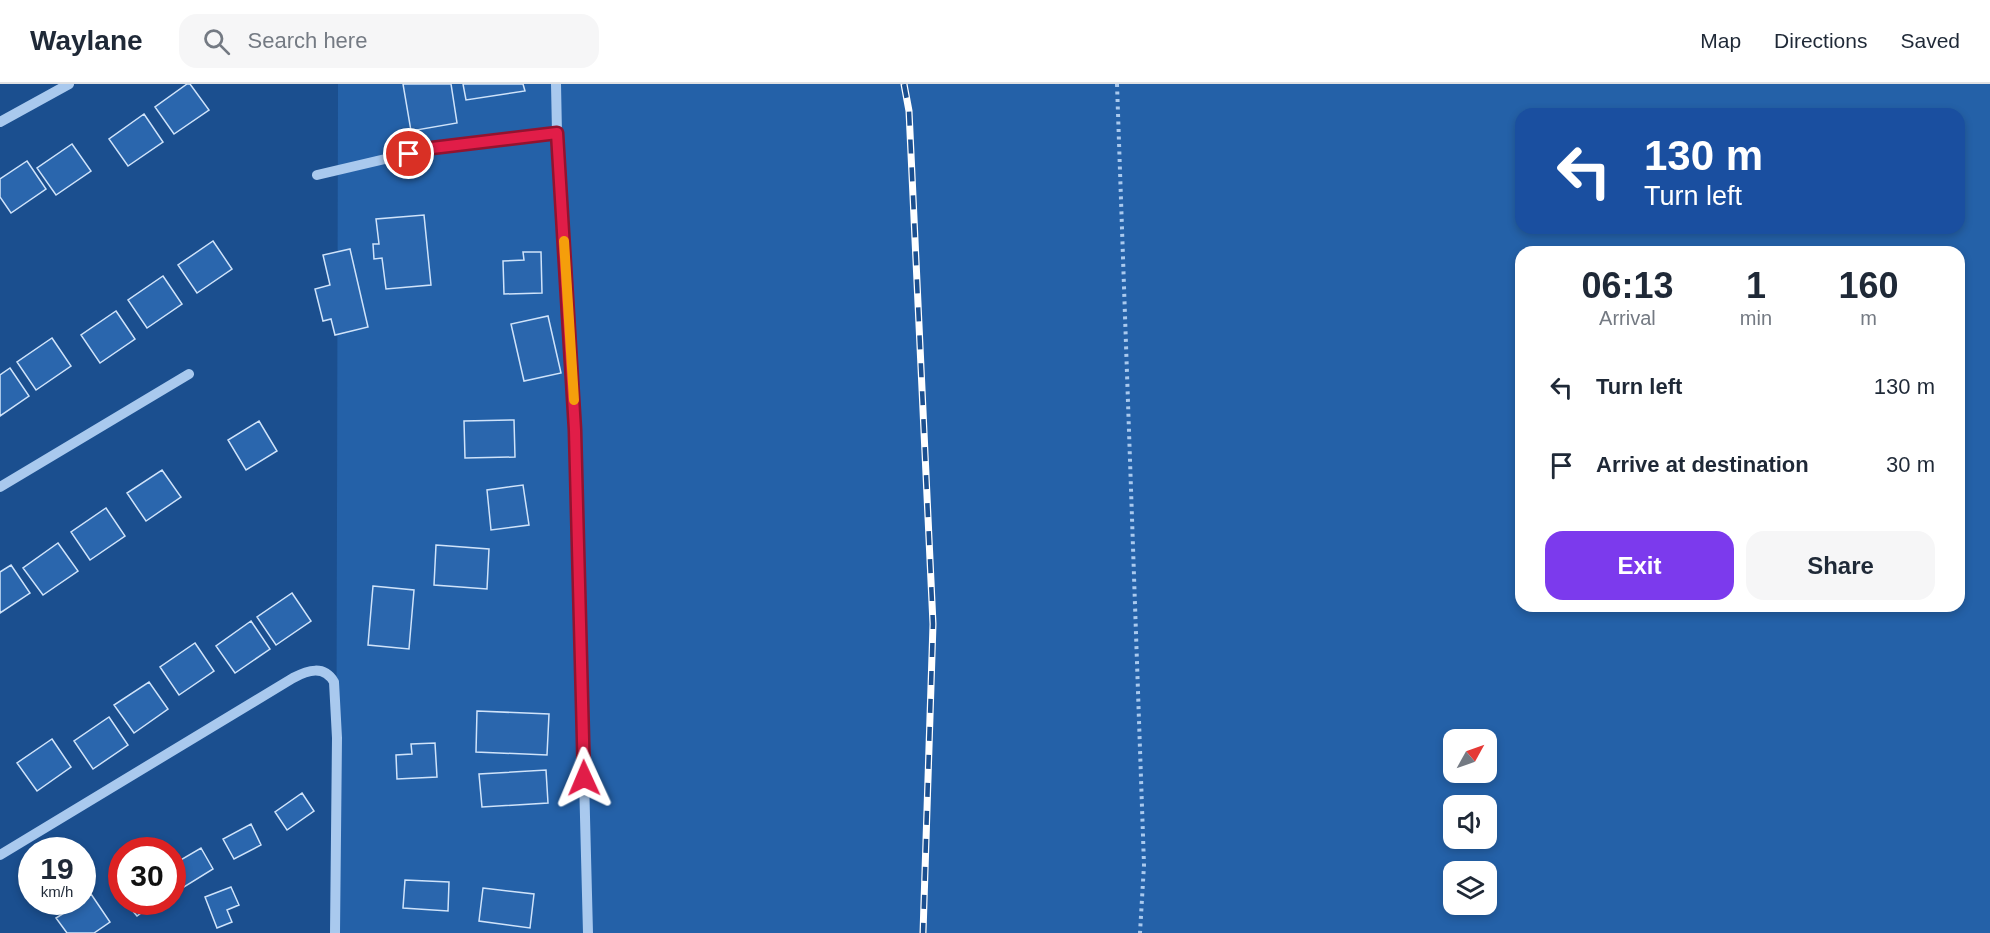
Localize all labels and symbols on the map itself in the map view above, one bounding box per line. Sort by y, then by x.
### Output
pin [383,128,434,179]
north arrow [1443,729,1497,783]
position arrow [552,746,616,810]
speed limit sign: 30 [108,837,186,915]

